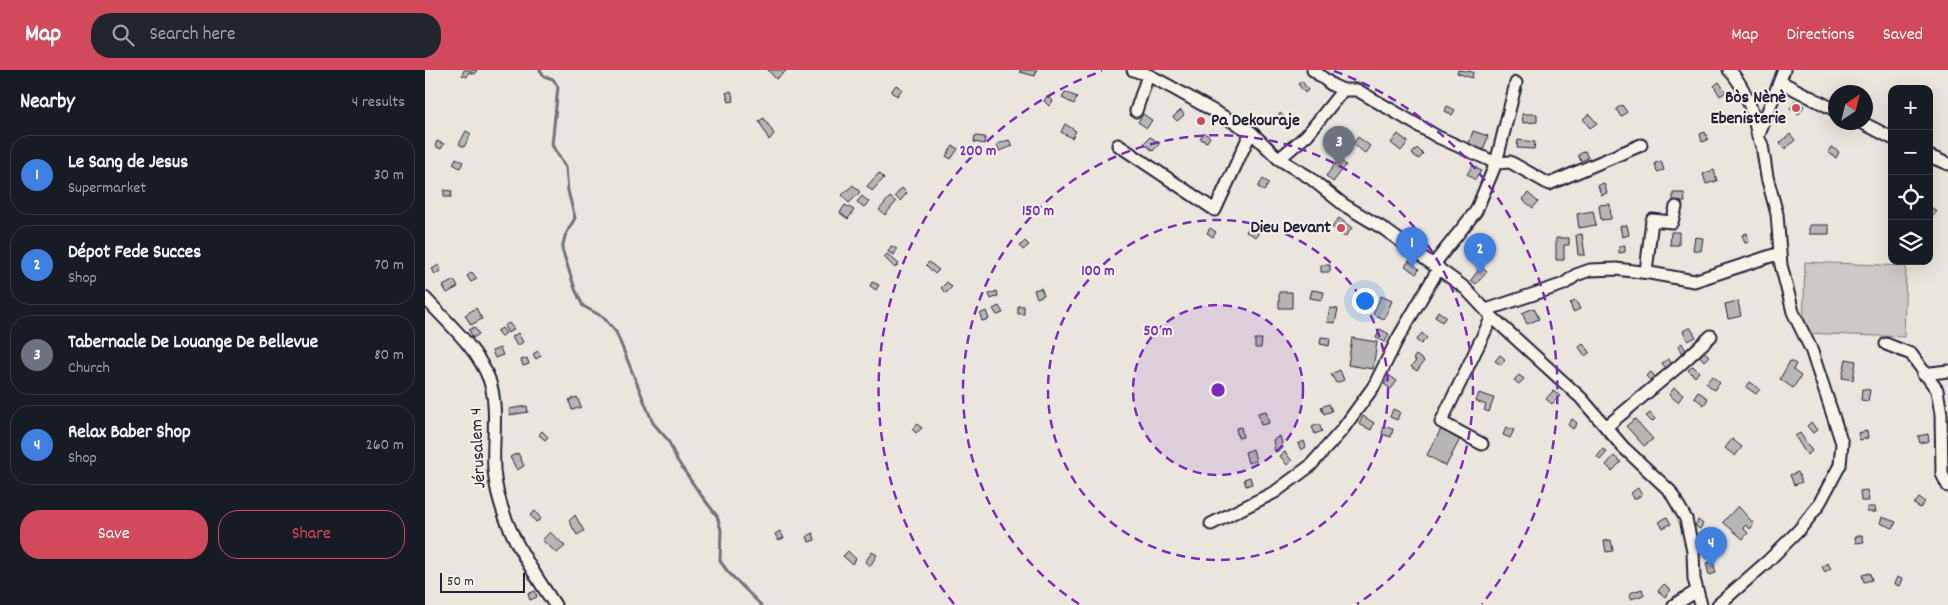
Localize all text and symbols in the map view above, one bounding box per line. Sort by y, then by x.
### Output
search box [91,13,441,58]
text: Map [25,18,61,52]
icon: search [109,21,137,49]
text: Search here [149,22,235,49]
text: Map [1731,23,1758,48]
text: Directions [1786,23,1855,48]
text: Saved [1883,23,1923,48]
north arrow [1828,85,1873,130]
map controls [1888,85,1933,265]
button: + [1888,85,1933,130]
place label: Bòs Nènè Ebenisterie [1710,86,1786,132]
text: Nearby [20,88,75,118]
text: 4 results [352,91,405,114]
marker: Bòs Nènè Ebenisterie [1790,102,1802,114]
place label: Pa Dekouraje [1211,109,1300,134]
marker: Pa Dekouraje [1195,115,1207,127]
pin: 3 [1323,126,1355,167]
button: − [1888,130,1933,175]
text: 200 m [960,141,996,163]
text: Le Sang de Jesus [68,150,188,177]
text: 1 [35,164,39,187]
text: 30 m [374,164,404,187]
button: locate [1888,175,1933,220]
text: Supermarket [68,177,146,200]
text: 150 m [1022,201,1054,223]
place label: Dieu Devant [1251,216,1331,241]
button: layers [1888,220,1933,265]
marker: Dieu Devant [1335,222,1347,234]
pin: 1 [1396,227,1428,268]
pin: 2 [1464,233,1496,274]
text: Dépot Fede Succes [68,240,201,267]
text: 2 [34,254,41,277]
text: 70 m [374,254,404,277]
text: 100 m [1081,261,1115,283]
text: Shop [68,267,97,290]
your location [1352,288,1378,314]
text: 50 m [1144,321,1172,343]
text: Tabernacle De Louange De Bellevue [68,330,318,357]
text: 3 [33,344,41,367]
text: 80 m [374,344,404,367]
text: Church [68,357,110,380]
centre of rings [1209,381,1227,399]
street label: Jérusalem 4 [464,407,494,489]
text: Relax Baber Shop [68,420,191,447]
text: 4 [34,434,40,457]
text: 260 m [366,434,404,457]
text: Shop [68,447,97,470]
button: Save [20,510,208,559]
button: Share [218,510,405,559]
pin: 4 [1695,527,1727,568]
scale bar [440,570,525,593]
text: 50 m [447,572,474,592]

